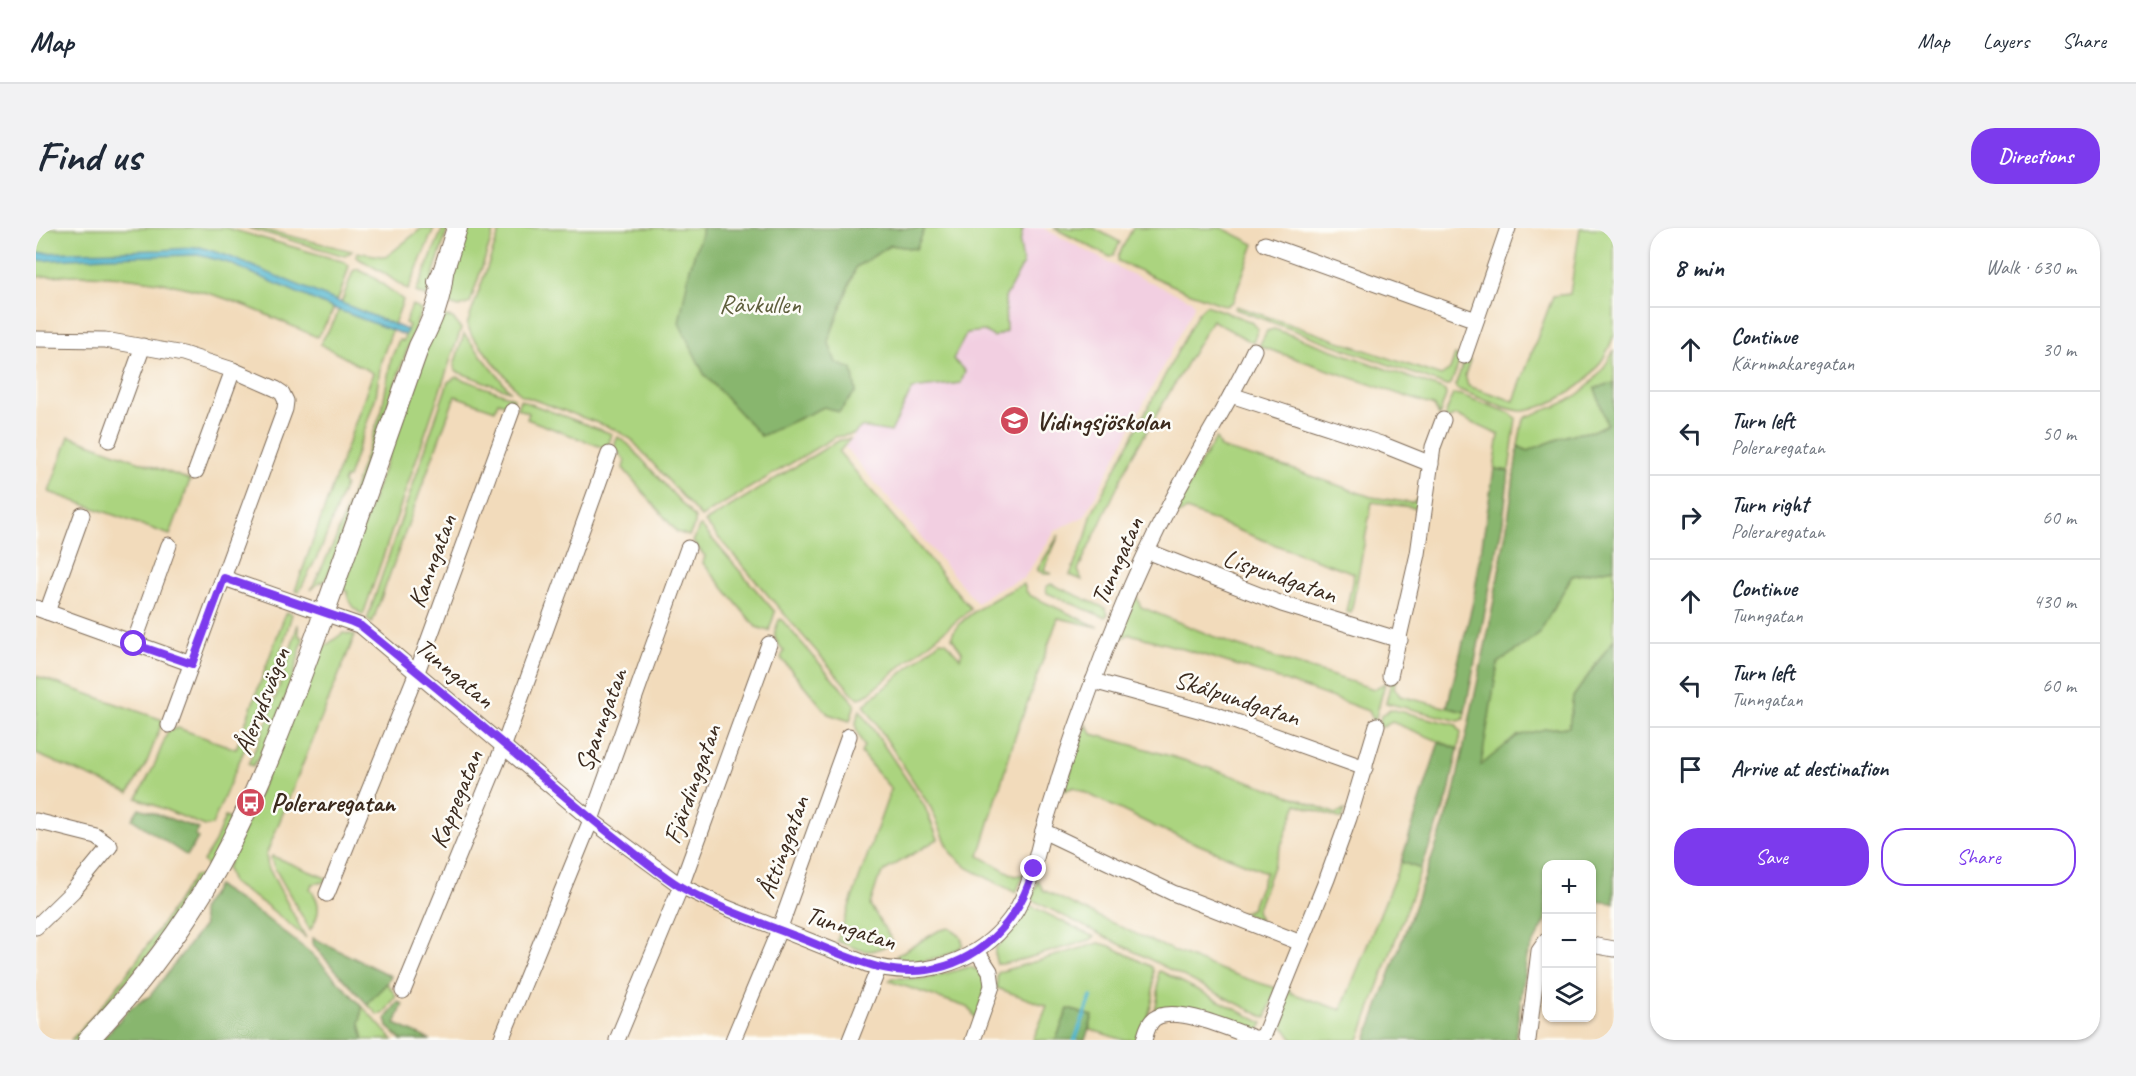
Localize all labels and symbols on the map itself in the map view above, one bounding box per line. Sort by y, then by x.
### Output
park label: Rävkullen [719,288,801,321]
school or university icon: Vidingsjöskolan [999,405,1031,437]
place label: Vidingsjöskolan [1036,405,1171,438]
street label: Kanngatan [400,509,464,612]
street label: Tunngatan [1083,511,1151,610]
street label: Lispundgatan [1219,541,1342,611]
route start [120,630,146,656]
street label: Tunngatan [409,630,502,716]
street label: Ålerydsvägen [226,642,298,759]
street label: Spanngatan [567,662,635,776]
street label: Skålpundgatan [1170,662,1305,734]
street label: Fjärdinggatan [655,719,729,848]
street label: Kappegatan [421,745,491,853]
bus stop icon: Poleraregatan [234,786,266,818]
place label: Poleraregatan [271,786,397,819]
street label: Åttinggatan [749,790,817,903]
route end [1020,855,1046,881]
street label: Tunngatan [802,898,901,958]

